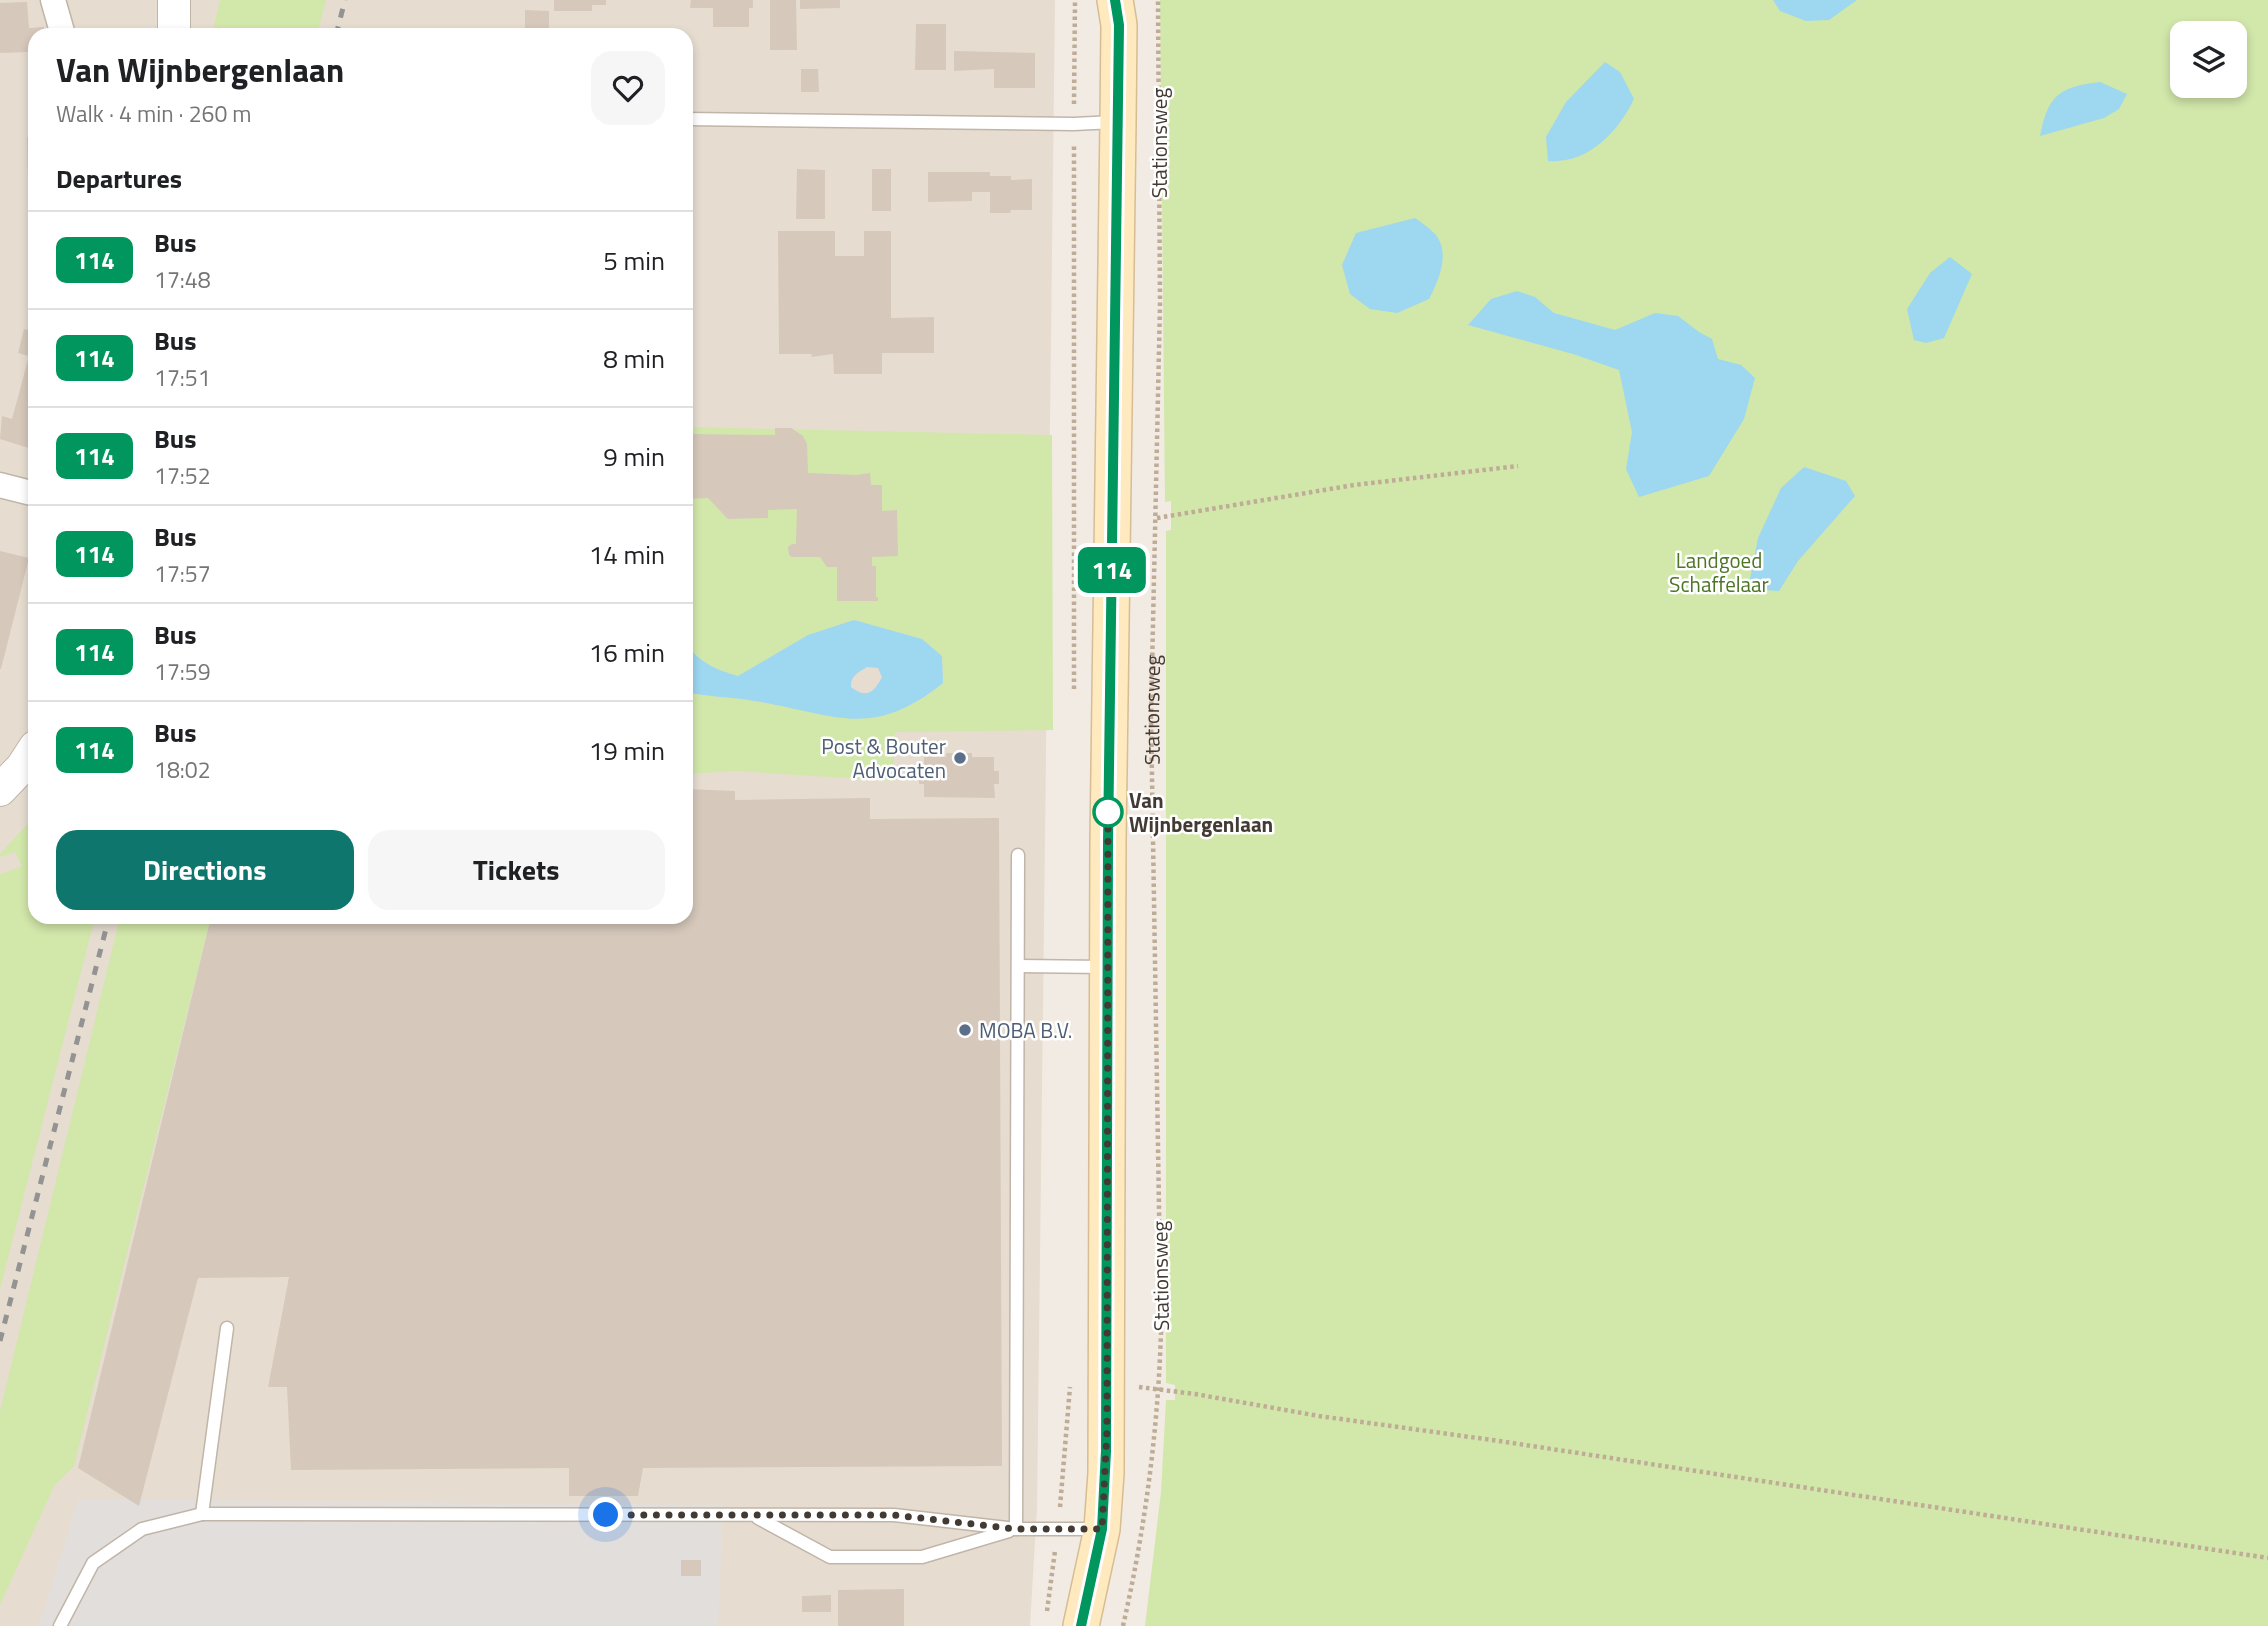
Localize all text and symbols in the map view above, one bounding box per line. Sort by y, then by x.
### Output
map controls [2170,21,2247,98]
button: layers [2170,21,2247,98]
text: Van Wijnbergenlaan [56,45,344,95]
button: heart [591,51,665,125]
street label: Stationsweg [1143,88,1175,198]
text: Walk · 4 min · 260 m [56,96,252,131]
text: Departures [56,159,182,198]
text: Bus [154,223,196,262]
text: 5 min [603,241,665,280]
text: 114 [74,242,115,278]
text: 17:48 [154,262,211,297]
text: Bus [154,321,196,360]
text: 8 min [603,339,665,378]
text: 114 [74,340,115,376]
text: 17:51 [154,360,211,395]
text: Bus [154,419,196,458]
text: 9 min [603,437,665,476]
text: 114 [74,438,115,474]
text: 17:52 [154,458,211,493]
text: Bus [154,517,196,556]
text: 14 min [589,535,665,574]
text: 114 [74,536,115,572]
park label: Landgoed Schaffelaar [1669,544,1769,600]
line badge: 114 [1072,547,1152,593]
text: 114 [1092,552,1132,588]
text: 17:57 [154,556,211,591]
text: Bus [154,615,196,654]
text: 16 min [589,633,665,672]
text: 114 [74,634,115,670]
text: 17:59 [154,654,211,689]
street label: Stationsweg [1135,654,1168,765]
text: Bus [154,713,196,752]
place label: Post & Bouter Advocaten [821,730,946,786]
text: 19 min [589,731,665,770]
text: 114 [74,732,115,768]
marker: Post & Bouter Advocaten [952,750,968,766]
text: 18:02 [154,752,211,787]
place label: Van Wijnbergenlaan [1129,784,1273,840]
marker: Van Wijnbergenlaan [1093,797,1123,827]
button: Directions [56,830,354,910]
button: Tickets [368,830,665,910]
place label: MOBA B.V. [979,1014,1072,1046]
marker: MOBA B.V. [957,1022,973,1038]
street label: Stationsweg [1143,1220,1177,1331]
your location [588,1497,623,1532]

